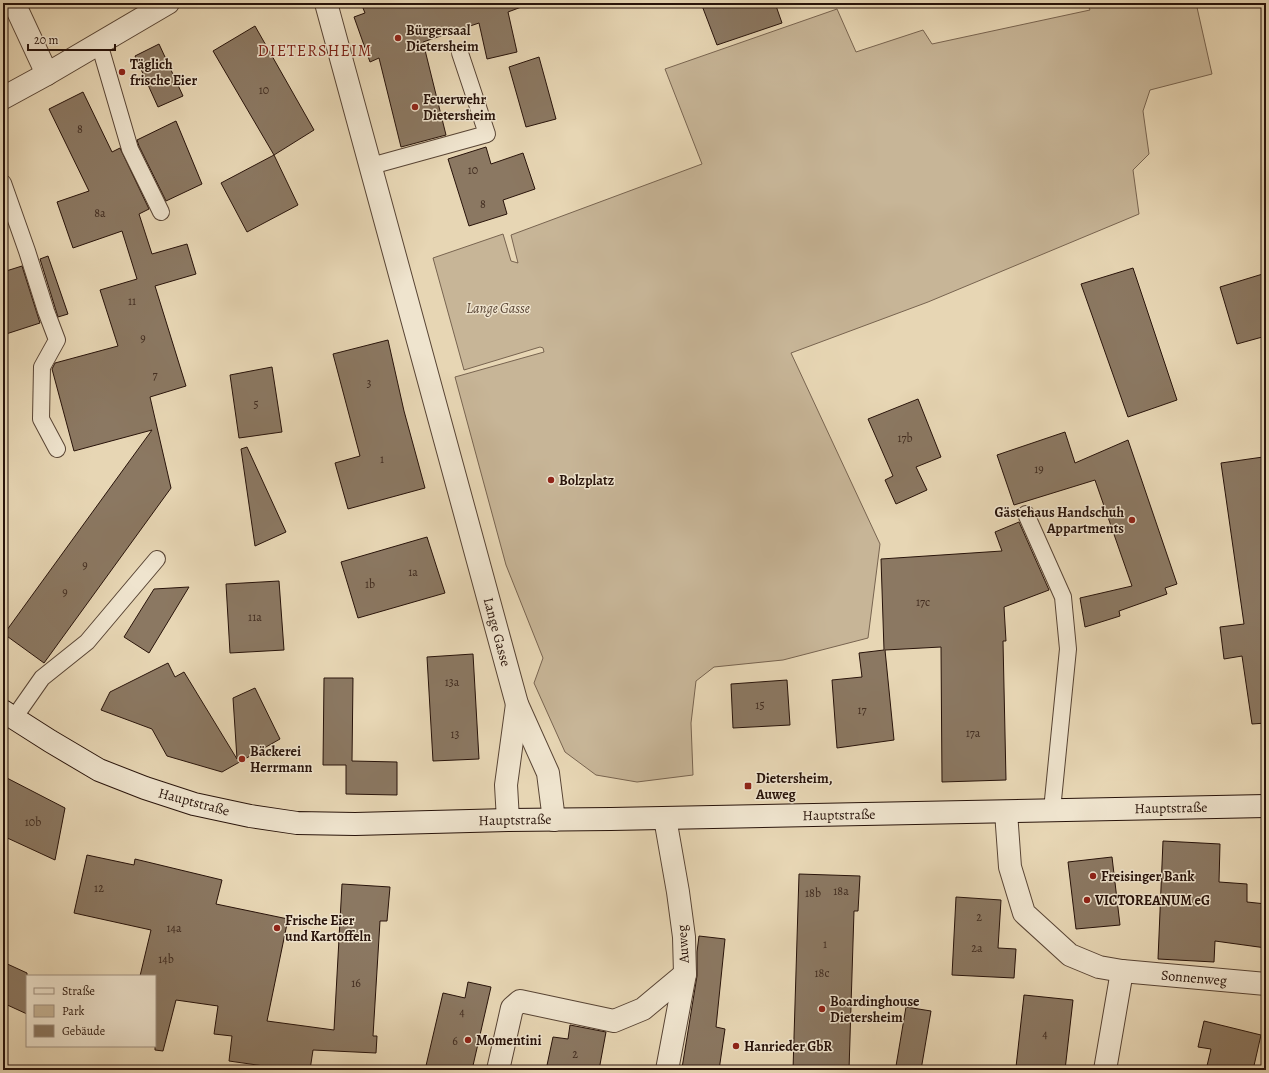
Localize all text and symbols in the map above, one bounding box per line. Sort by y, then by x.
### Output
place label: Bürgersaal Dietersheim [406,21,479,56]
scale bar [28,26,115,52]
text: 20 m [34,32,58,48]
marker: Bürgersaal Dietersheim [393,33,403,43]
district label: DIETERSHEIM [258,40,372,62]
place label: Täglich frische Eier [130,55,197,90]
marker: Täglich frische Eier [117,67,127,77]
house number: 10 [259,82,269,98]
place label: Feuerwehr Dietersheim [423,90,496,125]
marker: Feuerwehr Dietersheim [410,102,420,112]
house number: 8 [77,121,83,137]
house number: 10 [468,162,478,178]
house number: 8 [480,196,486,212]
house number: 8a [94,205,106,221]
house number: 11 [128,293,136,309]
park label: Lange Gasse [466,299,530,318]
house number: 9 [140,330,146,346]
house number: 7 [152,367,158,383]
house number: 3 [367,375,372,391]
house number: 5 [253,396,259,412]
house number: 17b [897,430,913,446]
house number: 1 [380,451,384,467]
house number: 19 [1034,461,1044,477]
place label: Bolzplatz [559,471,615,490]
marker: Bolzplatz [546,475,556,485]
place label: Gästehaus Handschuh Appartments [994,503,1124,538]
marker: Gästehaus Handschuh Appartments [1127,515,1137,525]
house number: 9 [82,557,88,573]
house number: 1a [408,564,418,580]
house number: 1b [365,576,375,592]
house number: 9 [62,584,68,600]
house number: 17c [916,594,930,610]
street label: Lange Gasse [479,595,515,669]
house number: 11a [248,609,262,625]
house number: 13a [445,674,460,690]
house number: 15 [755,697,765,713]
house number: 17 [857,702,868,718]
house number: 17a [966,725,981,741]
house number: 13 [450,726,460,742]
place label: Bäckerei Herrmann [250,742,313,777]
marker: Bäckerei Herrmann [237,754,247,764]
place label: Dietersheim, Auweg [755,769,833,804]
marker: Dietersheim, Auweg [743,781,753,791]
street label: Hauptstraße [156,783,232,821]
street label: Hauptstraße [1134,798,1208,818]
street label: Hauptstraße [802,805,876,825]
street label: Hauptstraße [478,810,552,830]
house number: 10b [25,814,41,830]
place label: Freisinger Bank [1101,867,1195,886]
marker: Freisinger Bank [1088,871,1098,881]
house number: 12 [94,880,104,896]
house number: 18a [833,883,849,899]
house number: 18b [805,885,821,901]
place label: VICTOREANUM eG [1094,891,1210,910]
marker: VICTOREANUM eG [1082,895,1092,905]
house number: 2 [976,909,982,925]
place label: Frische Eier und Kartoffeln [285,911,371,946]
house number: 14a [166,920,182,936]
marker: Frische Eier und Kartoffeln [272,923,282,933]
street label: Auweg [672,924,694,965]
house number: 1 [823,936,827,952]
house number: 2a [971,940,983,956]
house number: 14b [158,951,174,967]
house number: 18c [814,965,830,981]
street label: Sonnenweg [1160,966,1228,990]
legend [26,975,156,1047]
house number: 16 [351,975,361,991]
text: Straße [62,983,95,999]
place label: Boardinghouse Dietersheim [830,992,920,1027]
text: Park [62,1003,85,1019]
house number: 4 [459,1004,465,1020]
marker: Boardinghouse Dietersheim [817,1004,827,1014]
text: Gebäude [62,1023,105,1039]
house number: 4 [1042,1026,1048,1042]
place label: Momentini [476,1031,542,1050]
house number: 6 [452,1033,458,1049]
marker: Momentini [463,1035,473,1045]
place label: Hanrieder GbR [744,1037,832,1056]
marker: Hanrieder GbR [731,1041,741,1051]
house number: 2 [572,1046,578,1062]

